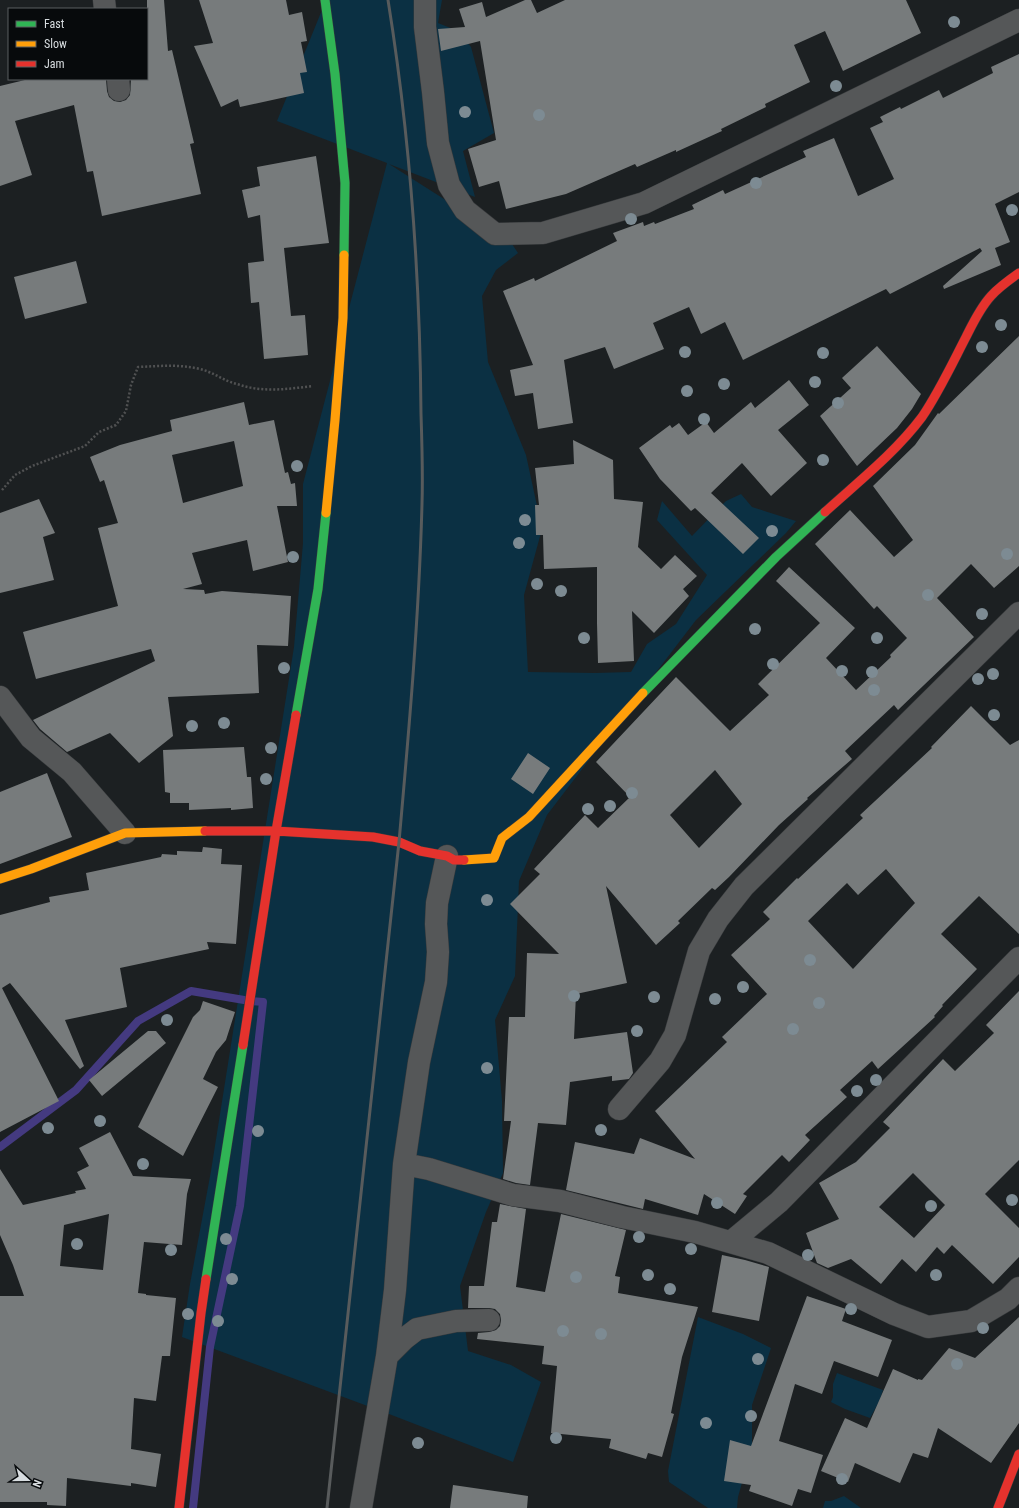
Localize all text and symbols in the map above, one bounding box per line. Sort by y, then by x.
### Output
legend [8,8,148,80]
text: Fast [44,17,65,31]
text: Slow [44,37,67,51]
text: Jam [44,57,65,71]
north arrow [8,1460,48,1500]
text: N [30,1478,44,1489]

